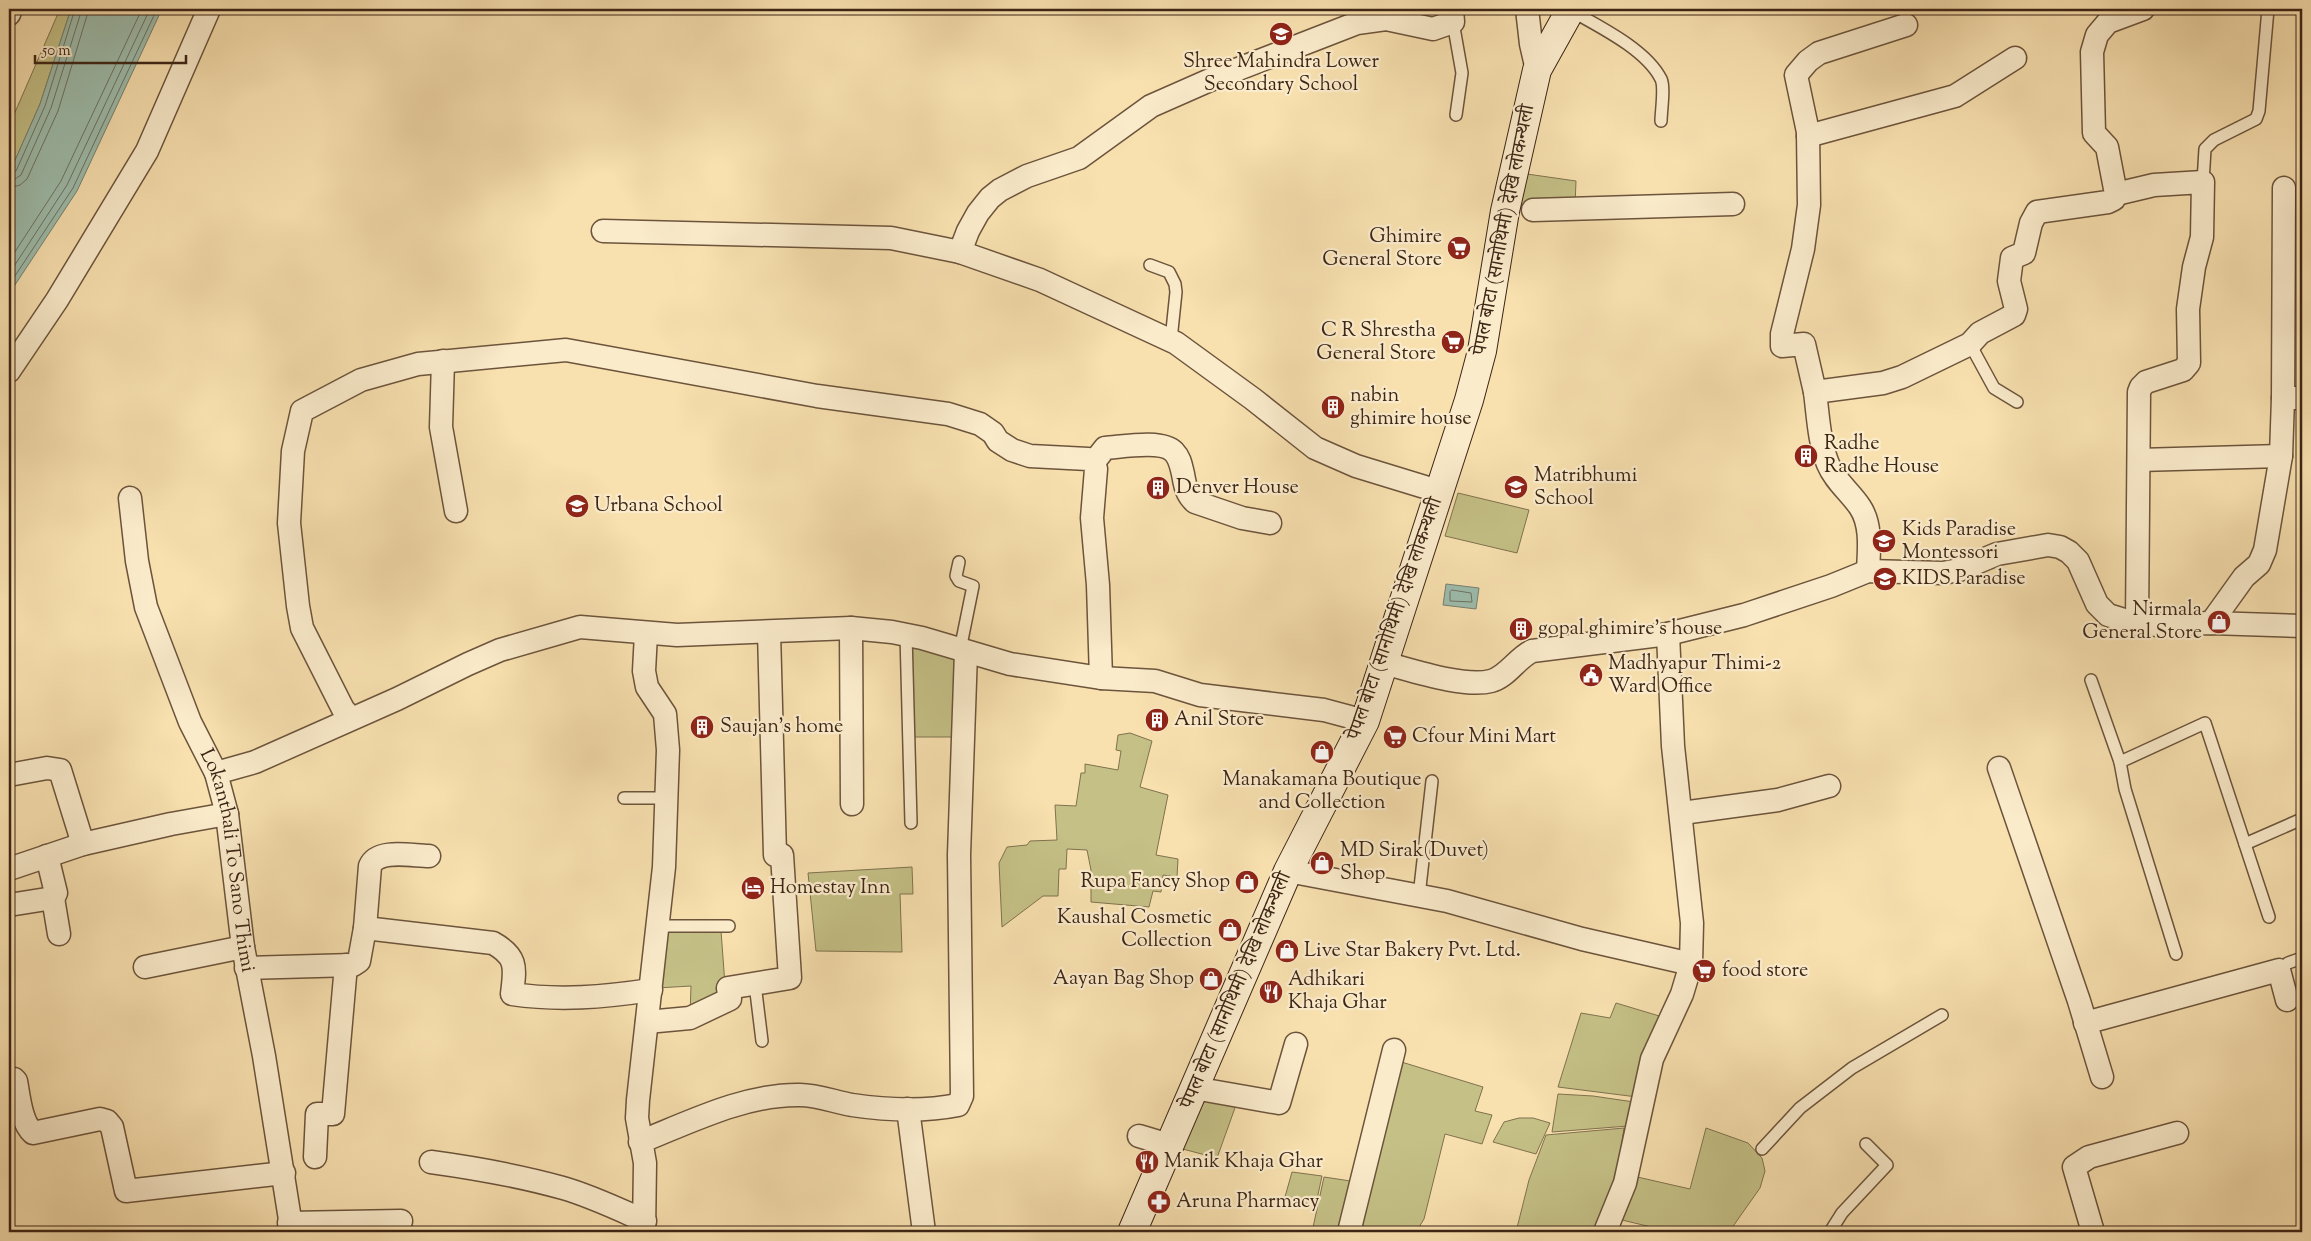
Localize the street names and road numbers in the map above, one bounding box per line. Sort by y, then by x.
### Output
street label: पेपल बोटा (सानोथिमी) देखि लोकन्थली [1466,101,1544,359]
street label: पेपल बोटा (सानोथिमी) देखि लोकन्थली [1340,493,1452,745]
street label: Lokanthali To Sano Thimi [192,744,262,975]
street label: पेपल बोटा (सानोथिमी) देखि लोकन्थली [1173,867,1301,1115]

